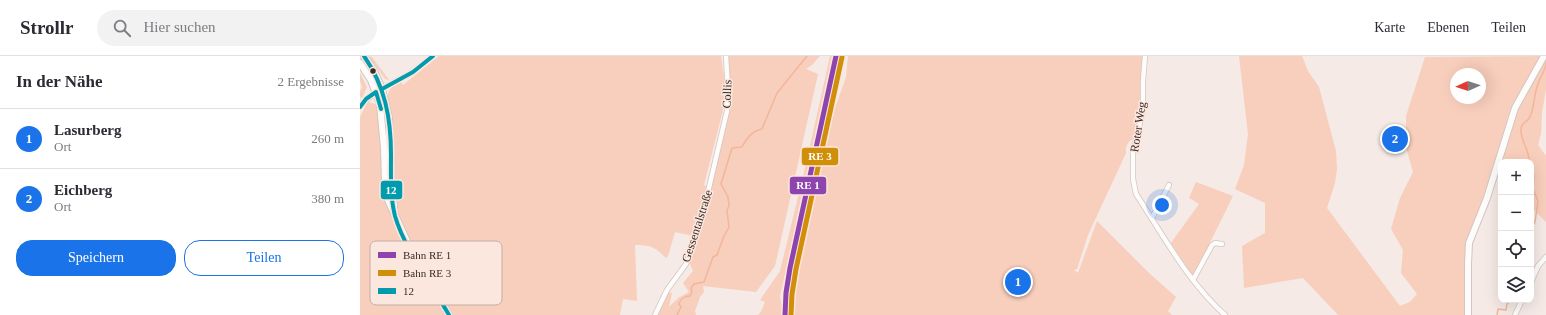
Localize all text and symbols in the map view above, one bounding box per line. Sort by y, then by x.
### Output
search box [97,10,377,46]
text: Strollr [20,17,73,38]
icon: search [111,17,133,39]
text: Hier suchen [143,19,216,35]
text: Karte [1374,20,1405,35]
text: Ebenen [1427,20,1469,35]
text: Teilen [1491,20,1526,35]
unlabelled marker [368,66,378,76]
north arrow [1450,68,1486,104]
text: In der Nähe [16,72,103,91]
text: 2 Ergebnisse [277,74,344,89]
street label: Collis [720,79,735,109]
street label: Roter Weg [1127,101,1149,153]
text: Lasurberg [54,122,122,138]
pin: 2 [1382,124,1408,154]
text: 1 [26,131,32,146]
text: 260 m [311,131,344,146]
text: Ort [54,139,71,154]
line badge: RE 3 [801,147,839,166]
text: RE 3 [808,150,832,162]
map controls [1498,159,1534,303]
button: + [1498,159,1534,195]
line badge: RE 1 [789,176,827,195]
text: RE 1 [796,179,820,191]
line badge: 12 [380,180,403,200]
text: Eichberg [54,182,112,198]
text: 12 [386,184,397,196]
street label: Gessentalstraße [679,188,715,264]
text: 2 [26,191,32,206]
text: 380 m [311,191,344,206]
your location [1152,195,1172,215]
button: − [1498,195,1534,231]
text: Ort [54,199,71,214]
button: locate [1498,231,1534,267]
button: Speichern [16,240,176,276]
button: Teilen [184,240,344,276]
legend [370,241,502,305]
text: Bahn RE 1 [403,249,451,261]
text: Bahn RE 3 [403,267,452,279]
pin: 1 [1005,267,1031,297]
button: layers [1498,267,1534,303]
text: 12 [403,285,414,297]

